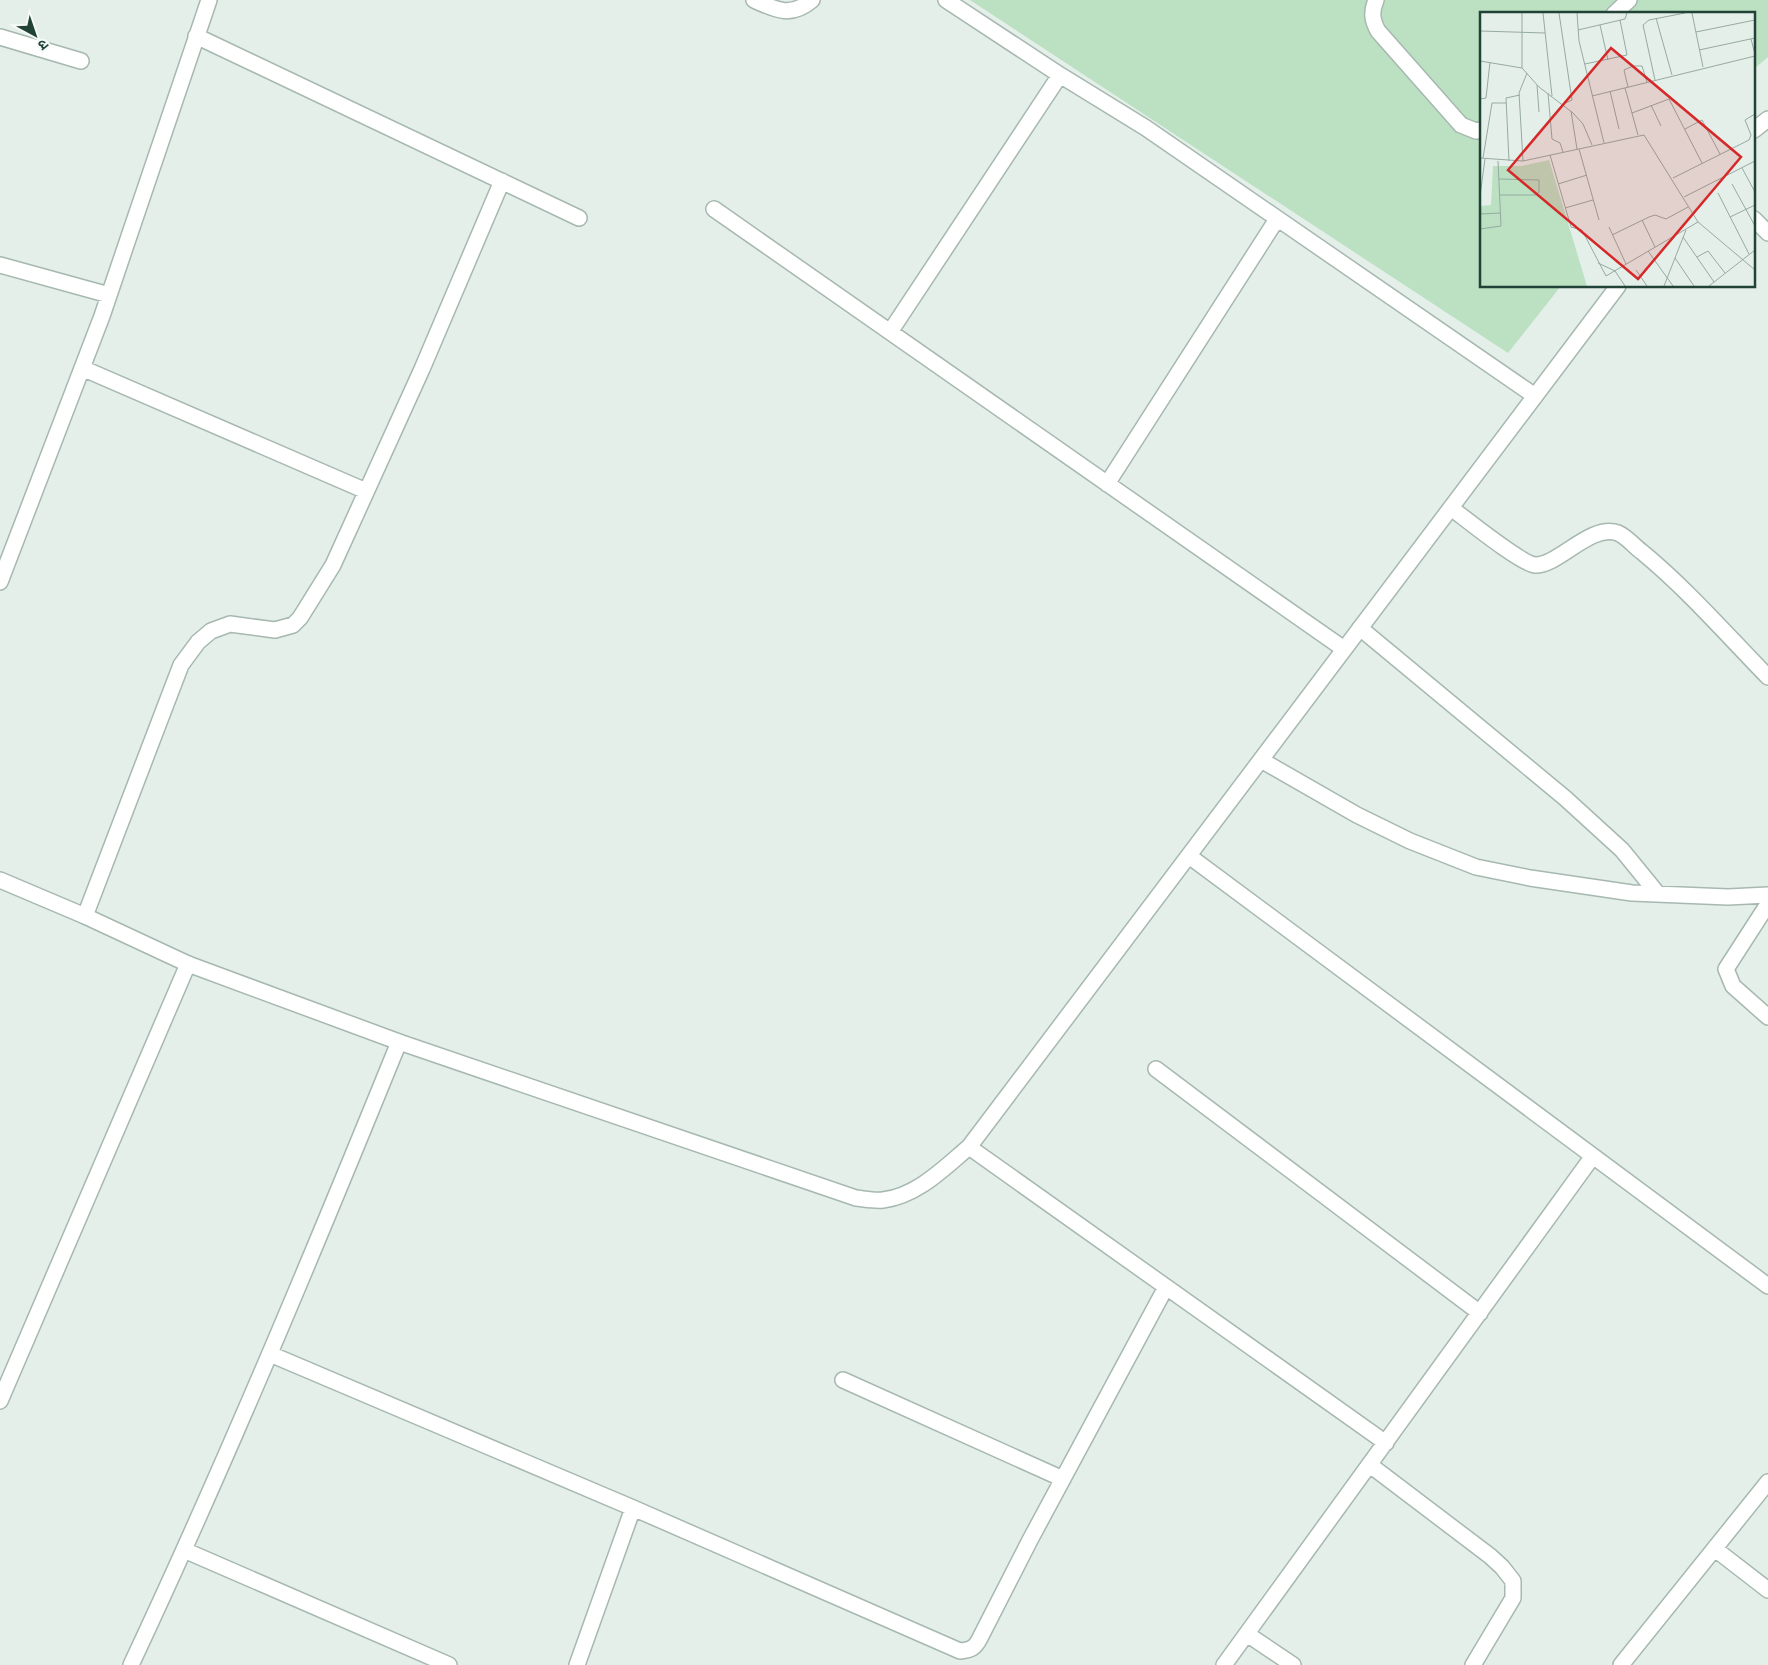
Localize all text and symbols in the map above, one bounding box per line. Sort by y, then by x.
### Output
north arrow [10,10,60,60]
inset map [1480,12,1756,288]
text: उ [34,35,52,55]

